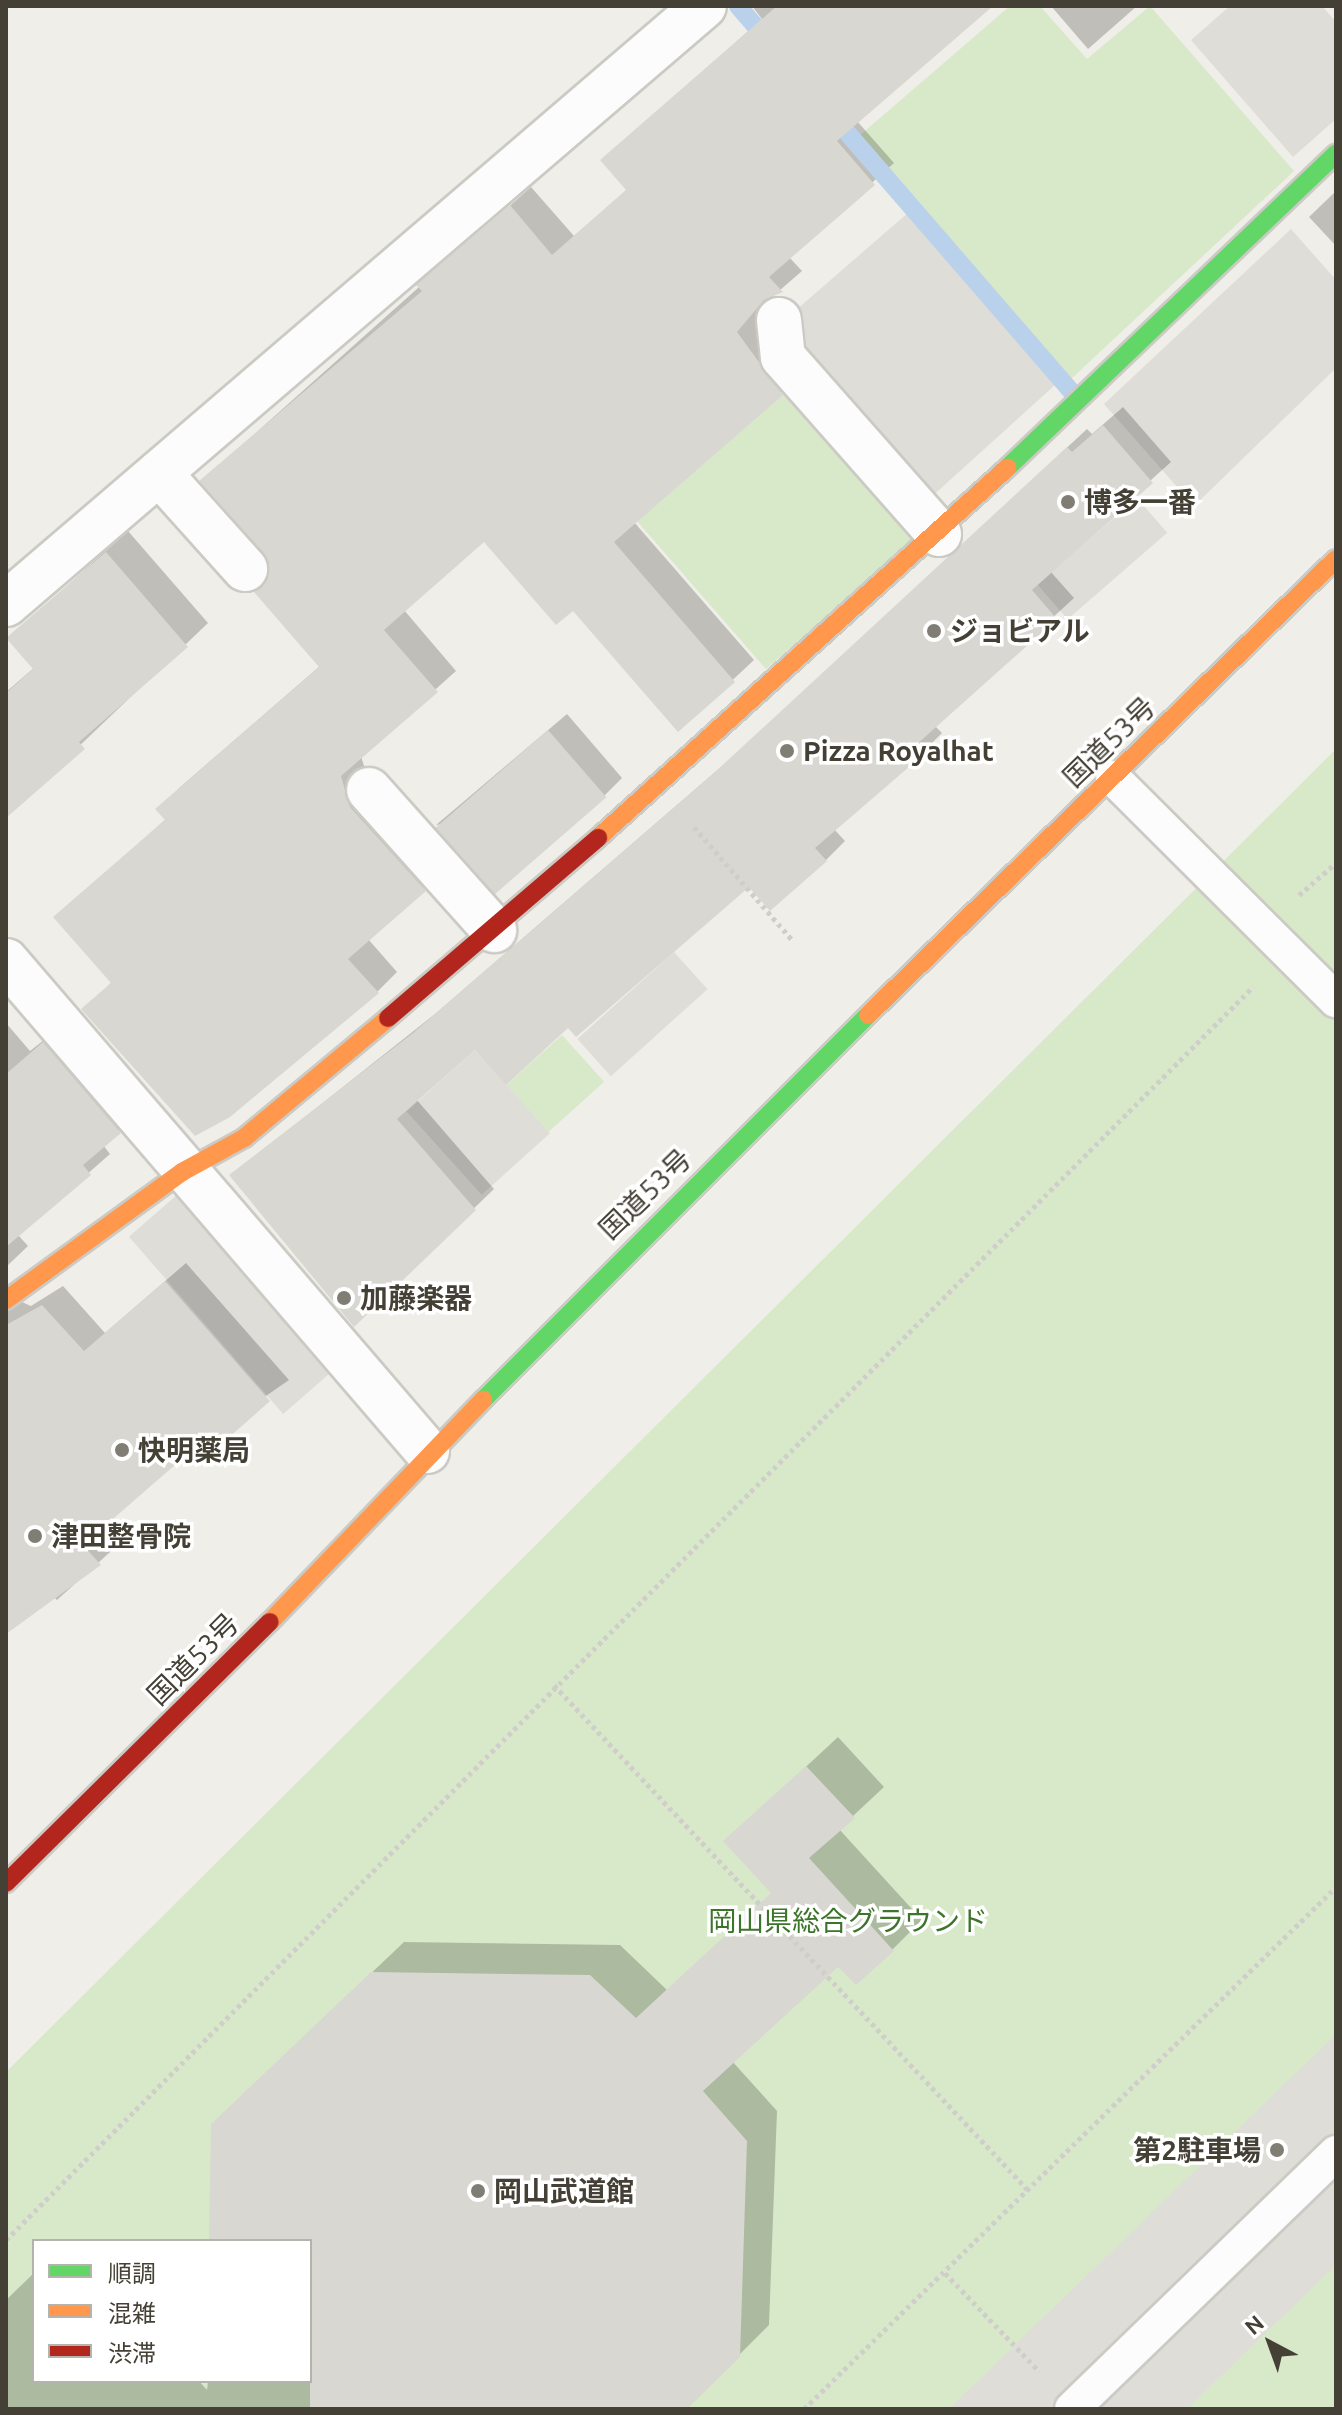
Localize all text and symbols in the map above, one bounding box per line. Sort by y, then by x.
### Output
place label: 博多一番 [1084,485,1196,519]
marker: 博多一番 [1059,493,1077,511]
place label: ジョビアル [950,614,1090,648]
marker: ジョビアル [925,622,943,640]
street label: 国道53号 [1056,690,1162,794]
place label: Pizza Royalhat [803,734,994,768]
marker: Pizza Royalhat [778,742,796,760]
street label: 国道53号 [592,1142,698,1246]
place label: 加藤楽器 [360,1281,472,1315]
marker: 加藤楽器 [335,1289,353,1307]
place label: 快明薬局 [138,1433,250,1467]
marker: 快明薬局 [113,1441,131,1459]
place label: 津田整骨院 [51,1519,191,1553]
marker: 津田整骨院 [26,1527,44,1545]
street label: 国道53号 [140,1606,246,1712]
park label: 岡山県総合グラウンド [708,1904,988,1938]
place label: 第2駐車場 [1133,2133,1261,2167]
marker: 第2駐車場 [1268,2141,1286,2159]
place label: 岡山武道館 [494,2174,634,2208]
marker: 岡山武道館 [469,2182,487,2200]
legend [32,2239,312,2383]
text: 順調 [108,2260,156,2287]
text: 混雑 [108,2300,156,2327]
north arrow [1230,2303,1310,2383]
text: N [1240,2310,1268,2339]
text: 渋滞 [108,2340,156,2367]

